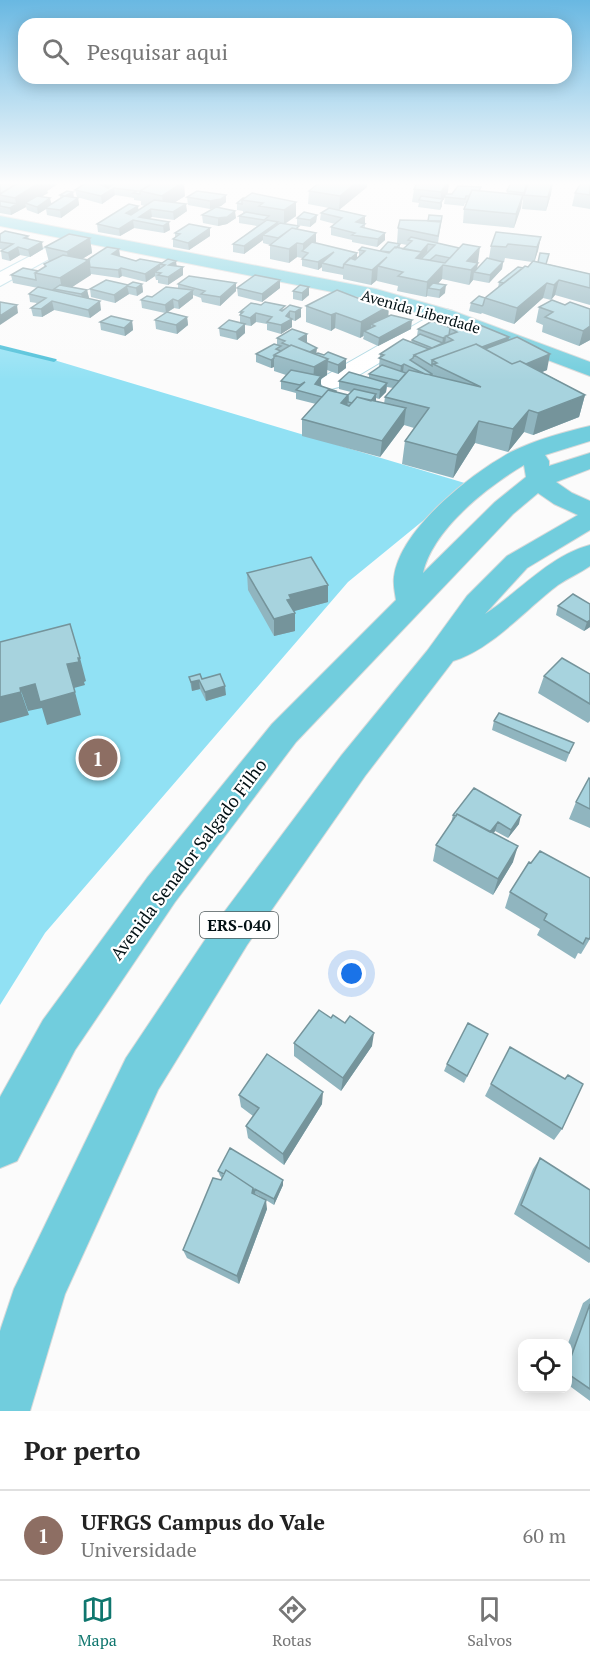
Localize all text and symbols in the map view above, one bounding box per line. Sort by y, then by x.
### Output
search box [18,18,572,84]
icon: search [39,35,72,68]
text: Pesquisar aqui [87,37,228,66]
street label: Avenida Liberdade [359,284,483,338]
pin: 1 [78,736,118,780]
street label: Avenida Senador Salgado Filho [104,753,272,965]
road number: ERS-040 [200,912,278,938]
your location [337,959,366,988]
map controls [518,1339,572,1393]
button: locate [518,1339,572,1393]
text: Por perto [24,1433,140,1467]
text: UFRGS Campus do Vale [81,1507,325,1536]
text: 1 [38,1522,49,1549]
text: 60 m [523,1522,566,1549]
text: Universidade [81,1536,197,1563]
tab: Mapa [78,1593,117,1651]
tab: Rotas [272,1593,312,1651]
tab: Salvos [467,1593,512,1651]

